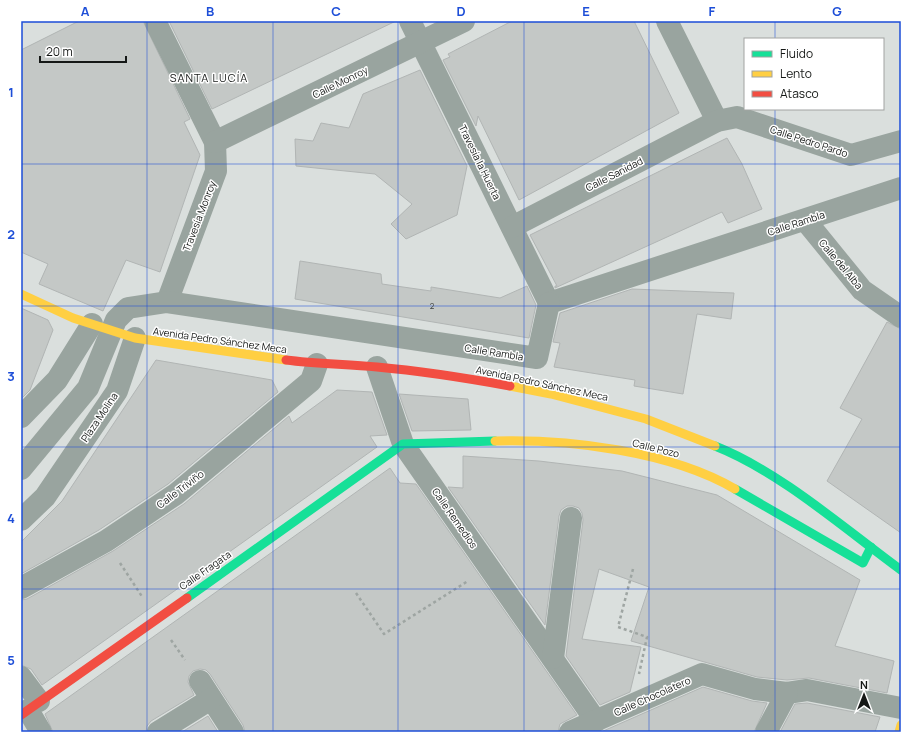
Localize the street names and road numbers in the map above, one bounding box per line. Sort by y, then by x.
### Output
street label: Calle Monroy [310,62,371,101]
street label: Travesía la Huerta [456,122,504,202]
street label: Calle Pedro Pardo [768,122,850,160]
street label: Calle Sanidad [583,154,645,194]
street label: Travesía Monroy [179,178,219,253]
street label: Calle Rambla [766,207,826,239]
street label: Calle del Alba [816,236,866,292]
street label: Avenida Pedro Sánchez Meca [152,324,288,356]
street label: Calle Rambla [464,340,524,364]
street label: Avenida Pedro Sánchez Meca [475,362,609,404]
street label: Plaza Molina [77,389,121,445]
street label: Calle Pozo [631,435,681,461]
street label: Calle Triviño [153,467,207,511]
street label: Calle Remedios [429,485,481,551]
street label: Calle Fragata [176,547,234,593]
street label: Calle Chocolatero [611,673,693,719]

